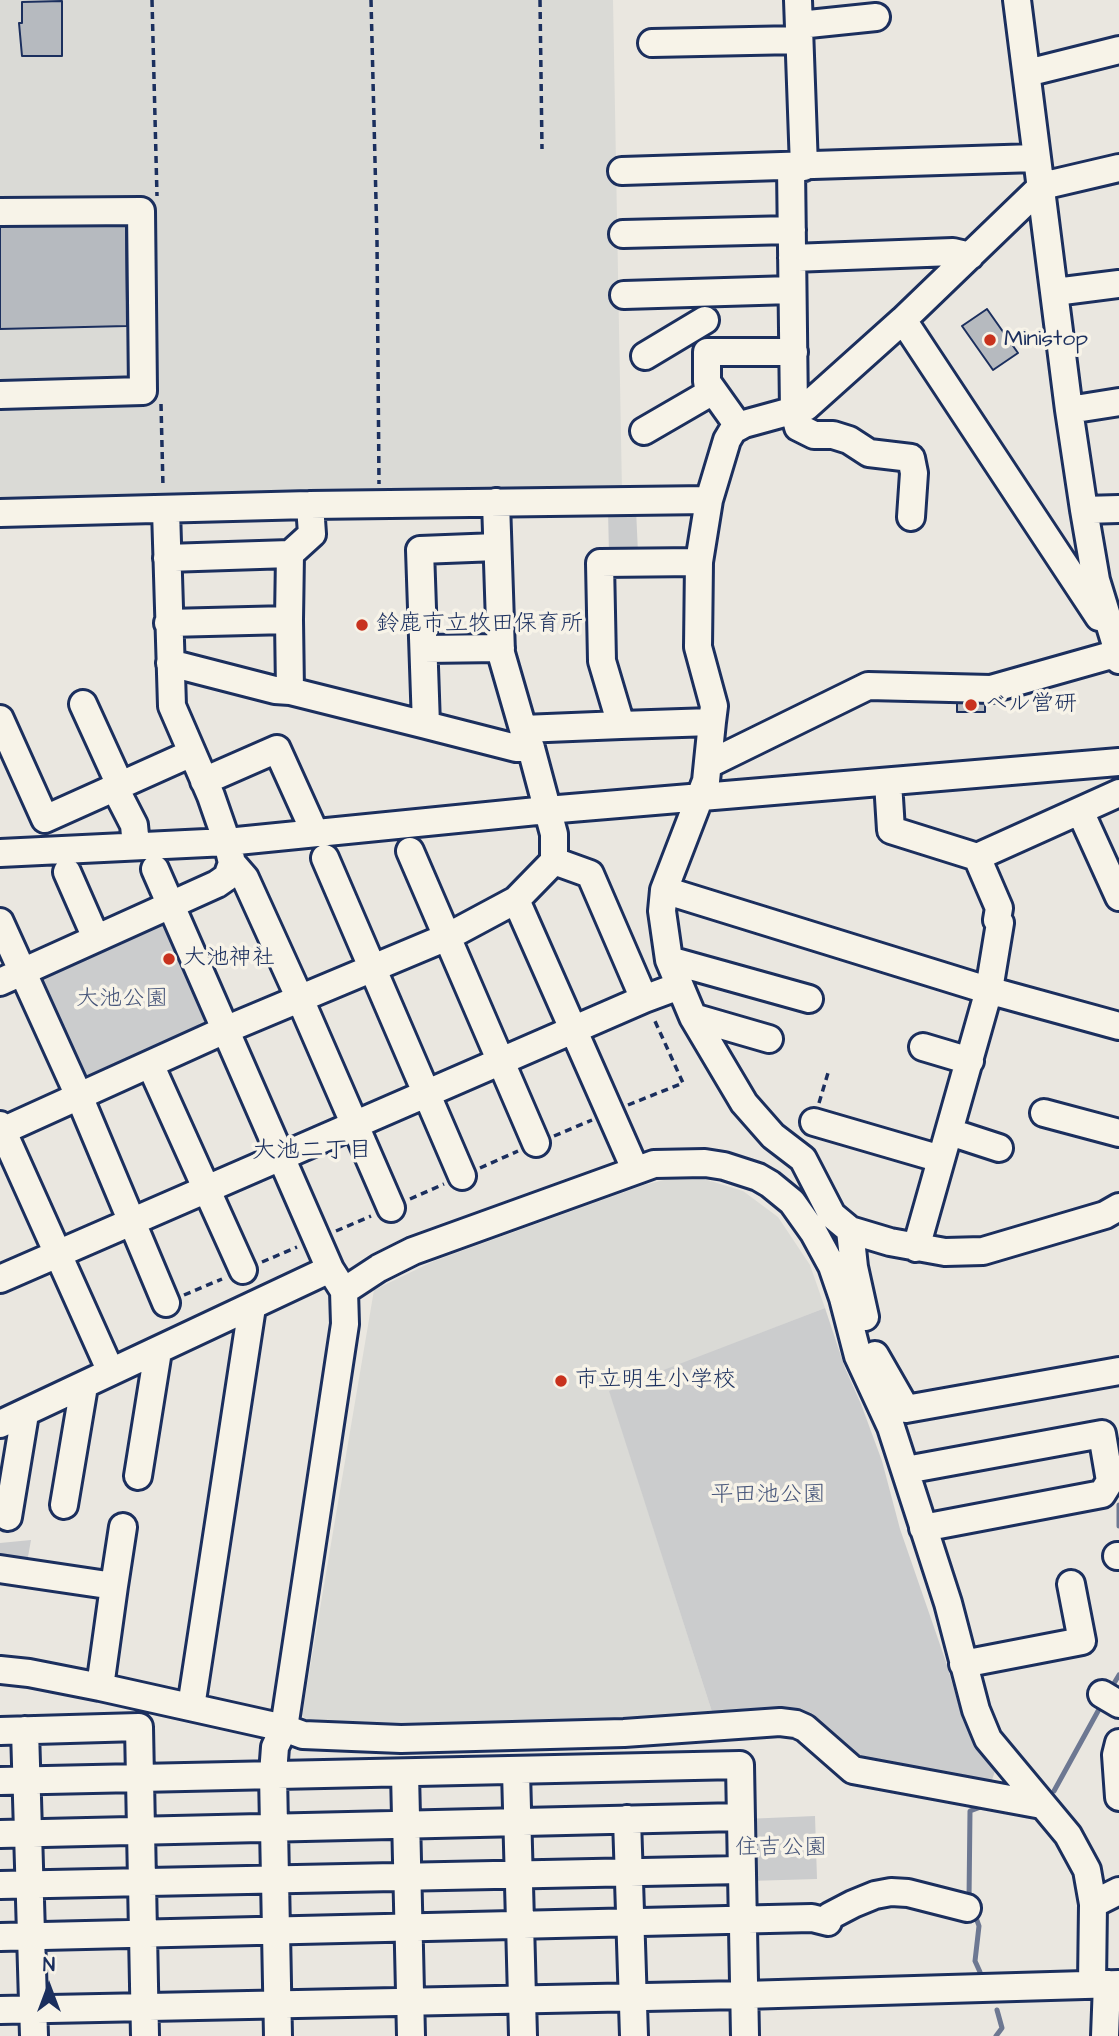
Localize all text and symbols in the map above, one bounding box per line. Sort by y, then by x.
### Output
place label: Ministop [1004,326,1088,354]
marker: Ministop [982,332,998,348]
place label: 鈴鹿市立牧田保育所 [376,611,583,639]
marker: 鈴鹿市立牧田保育所 [354,617,370,633]
place label: べル営研 [985,691,1077,719]
marker: べル営研 [963,697,979,713]
place label: 大池神社 [183,945,275,973]
marker: 大池神社 [161,951,177,967]
park label: 大池公園 [76,986,168,1014]
district label: 大池二丁目 [252,1138,372,1166]
place label: 市立明生小学校 [575,1367,736,1395]
marker: 市立明生小学校 [553,1373,569,1389]
park label: 平田池公園 [711,1482,825,1510]
park label: 住吉公園 [735,1835,827,1863]
north arrow [14,1952,84,2022]
text: N [43,1952,55,1979]

